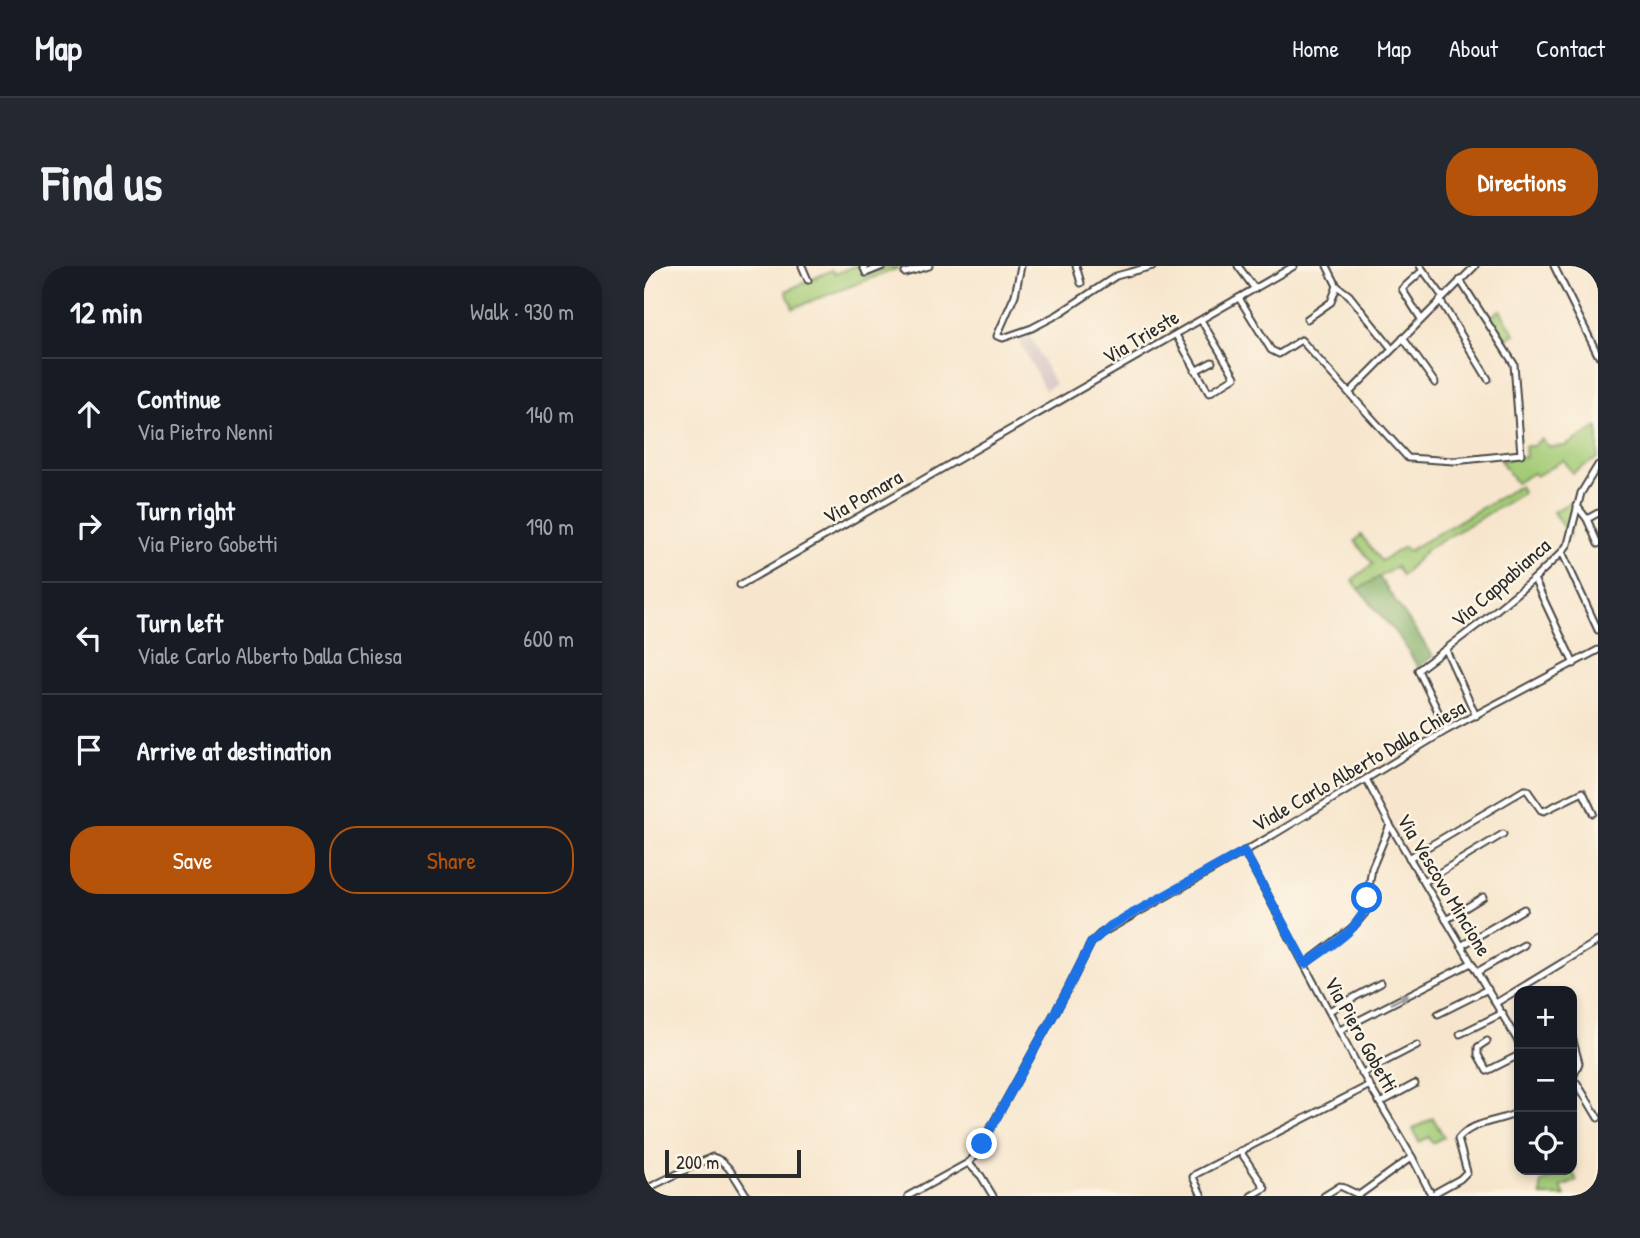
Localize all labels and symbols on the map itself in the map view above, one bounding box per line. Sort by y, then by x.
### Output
street label: Via Trieste [1097,302,1184,371]
street label: Via Pomara [818,462,908,531]
street label: Via Cappabianca [1445,531,1557,634]
street label: Viale Carlo Alberto Dalla Chiesa [1247,693,1471,839]
street label: Via Vescovo Mincione [1390,808,1499,962]
route start [1351,882,1382,913]
street label: Via Piero Gobetti [1318,971,1405,1098]
one-way arrow [1390,994,1410,1005]
route end [966,1128,997,1159]
scale bar [665,1147,802,1179]

